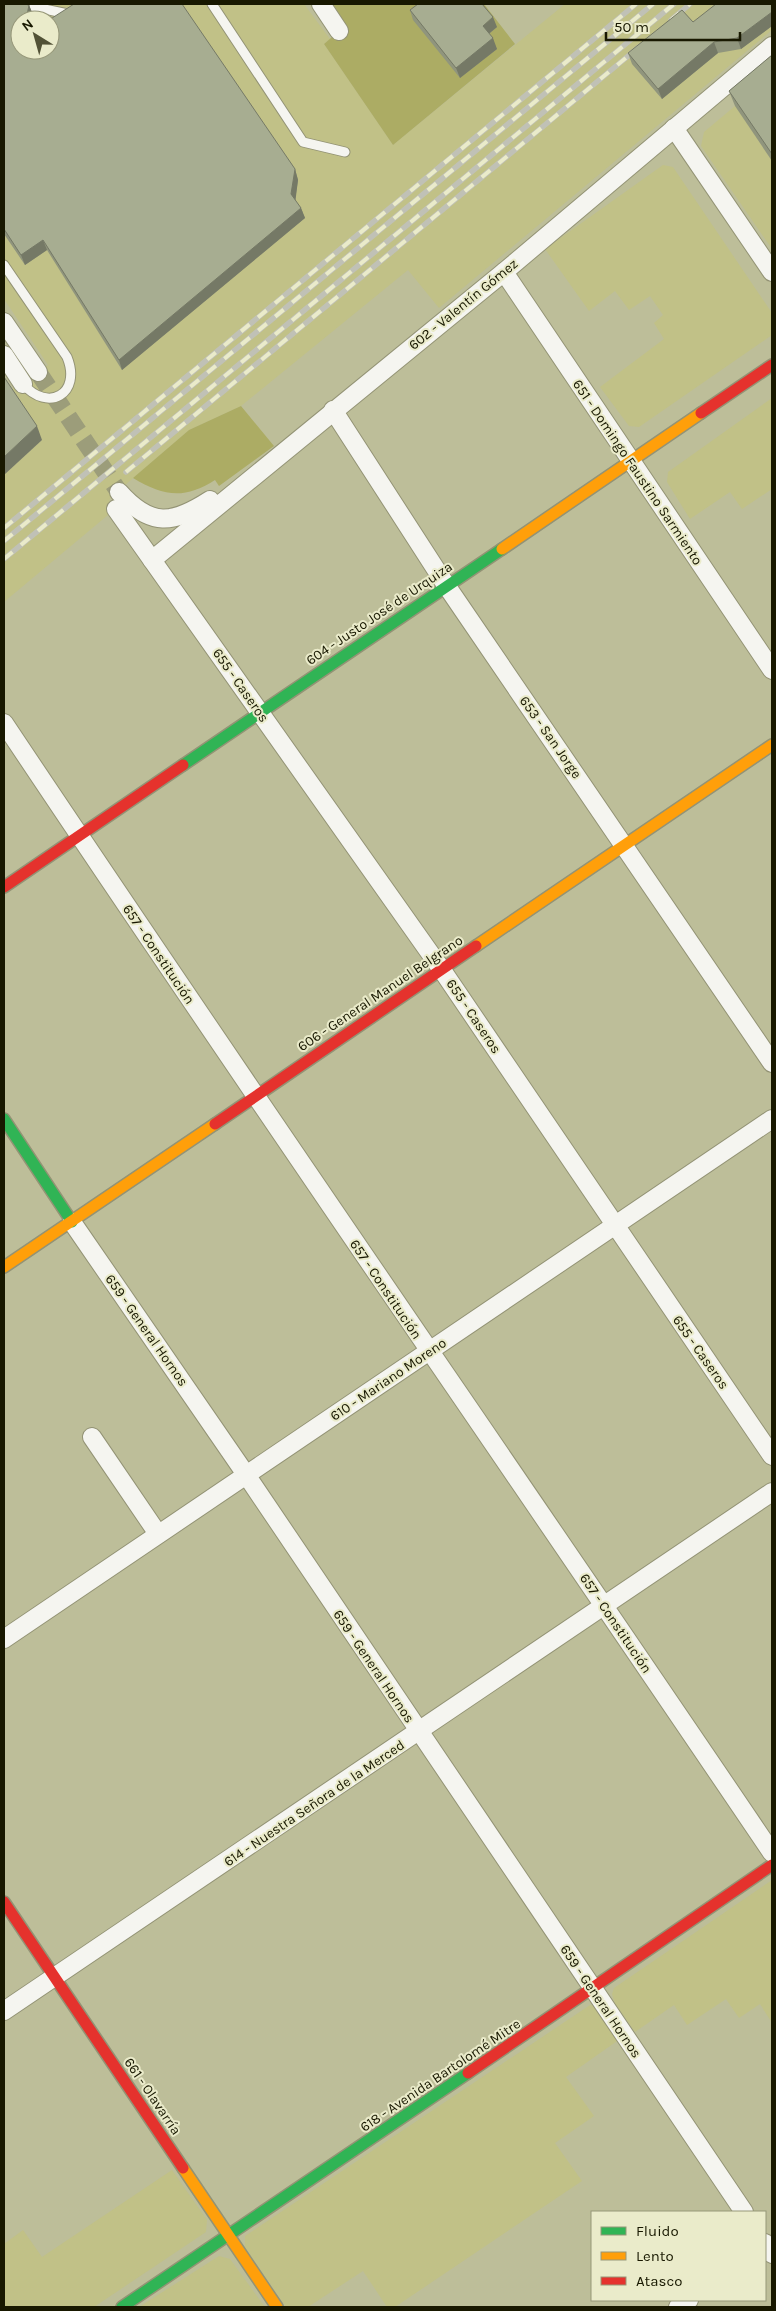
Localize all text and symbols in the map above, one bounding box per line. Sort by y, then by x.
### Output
north arrow [10,10,60,60]
scale bar [606,10,740,42]
text: N [18,15,37,35]
text: 50 m [614,18,649,36]
street label: 602 - Valentín Gómez [405,255,521,354]
street label: 651 - Domingo Faustino Sarmiento [569,376,706,568]
street label: 604 - Justo José de Urquiza [303,558,456,669]
street label: 655 - Caseros [209,645,272,725]
street label: 653 - San Jorge [516,693,585,782]
street label: 657 - Constitución [119,901,198,1007]
street label: 606 - General Manuel Belgrano [295,932,466,1055]
street label: 655 - Caseros [442,976,505,1057]
street label: 657 - Constitución [346,1236,425,1342]
street label: 659 - General Hornos [101,1271,192,1390]
street label: 655 - Caseros [669,1312,732,1392]
street label: 610 - Mariano Moreno [327,1334,450,1425]
street label: 657 - Constitución [576,1570,655,1676]
street label: 659 - General Hornos [329,1606,418,1726]
street label: 614 - Nuestra Señora de la Merced [221,1736,408,1870]
street label: 659 - General Hornos [556,1941,645,2061]
street label: 618 - Avenida Bartolomé Mitre [357,2015,524,2136]
street label: 661 - Olavarría [120,2054,185,2138]
legend [591,2211,766,2301]
text: Fluido [636,2222,679,2240]
text: Lento [636,2247,674,2265]
text: Atasco [636,2272,682,2290]

